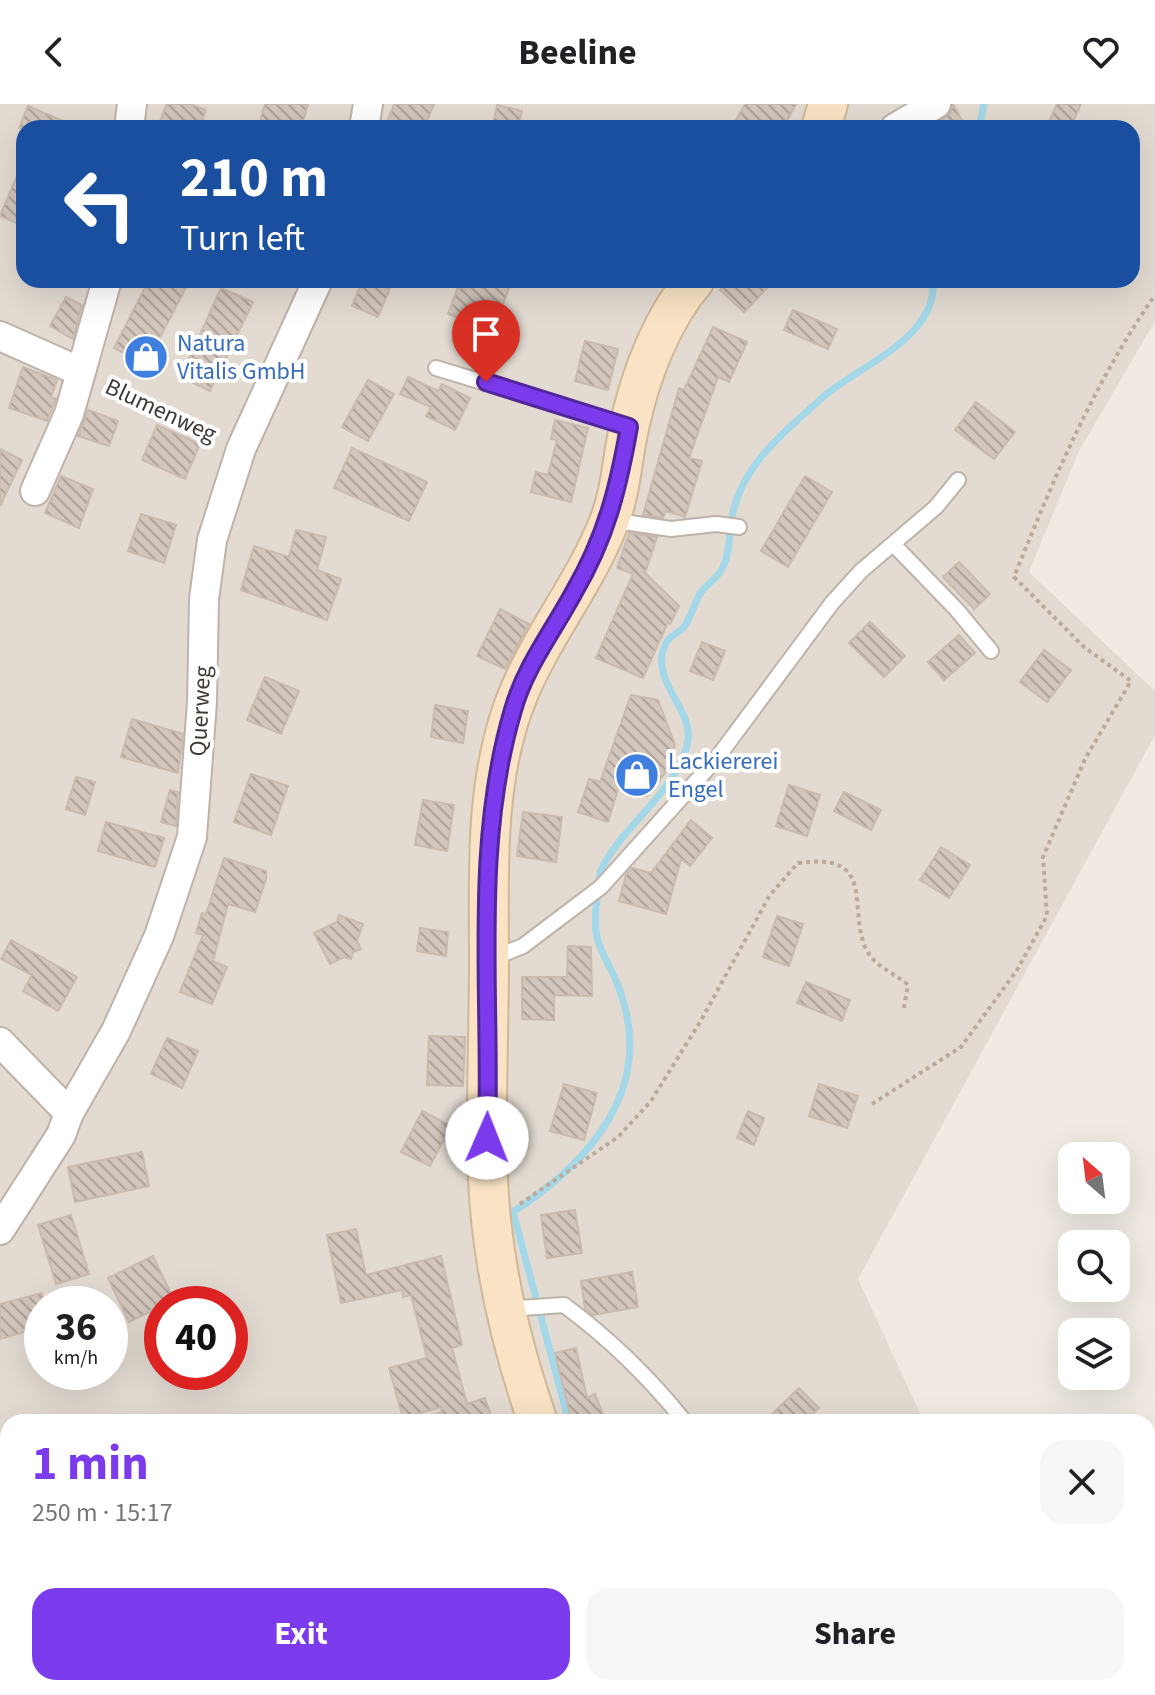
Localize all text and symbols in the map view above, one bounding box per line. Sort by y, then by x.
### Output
text: Beeline [518,27,637,78]
icon: back [32,30,76,74]
icon: heart [1079,30,1123,74]
text: 210 m [180,139,328,218]
icon: left [48,152,152,256]
text: Turn left [180,213,305,264]
pin [452,300,520,382]
icon: arrive [464,312,508,356]
place label: Natura Vitalis GmbH [177,326,305,389]
shop icon: Natura Vitalis GmbH [122,333,170,381]
street label: Blumenweg [99,369,222,451]
street label: Querweg [181,665,220,757]
place label: Lackiererei Engel [668,744,778,807]
shop icon: Lackiererei Engel [613,751,661,799]
position arrow [445,1096,529,1180]
north arrow [1058,1142,1130,1214]
map controls [1058,1142,1130,1390]
button: search [1058,1230,1130,1302]
speed limit sign: 40 [144,1286,248,1390]
text: 36 [55,1299,97,1356]
button: layers [1058,1318,1130,1390]
text: km/h [54,1344,98,1372]
text: 1 min [32,1430,149,1498]
button: close [1040,1440,1124,1524]
text: 250 m · 15:17 [32,1494,173,1531]
button: Exit [32,1588,570,1680]
button: Share [586,1588,1124,1680]

